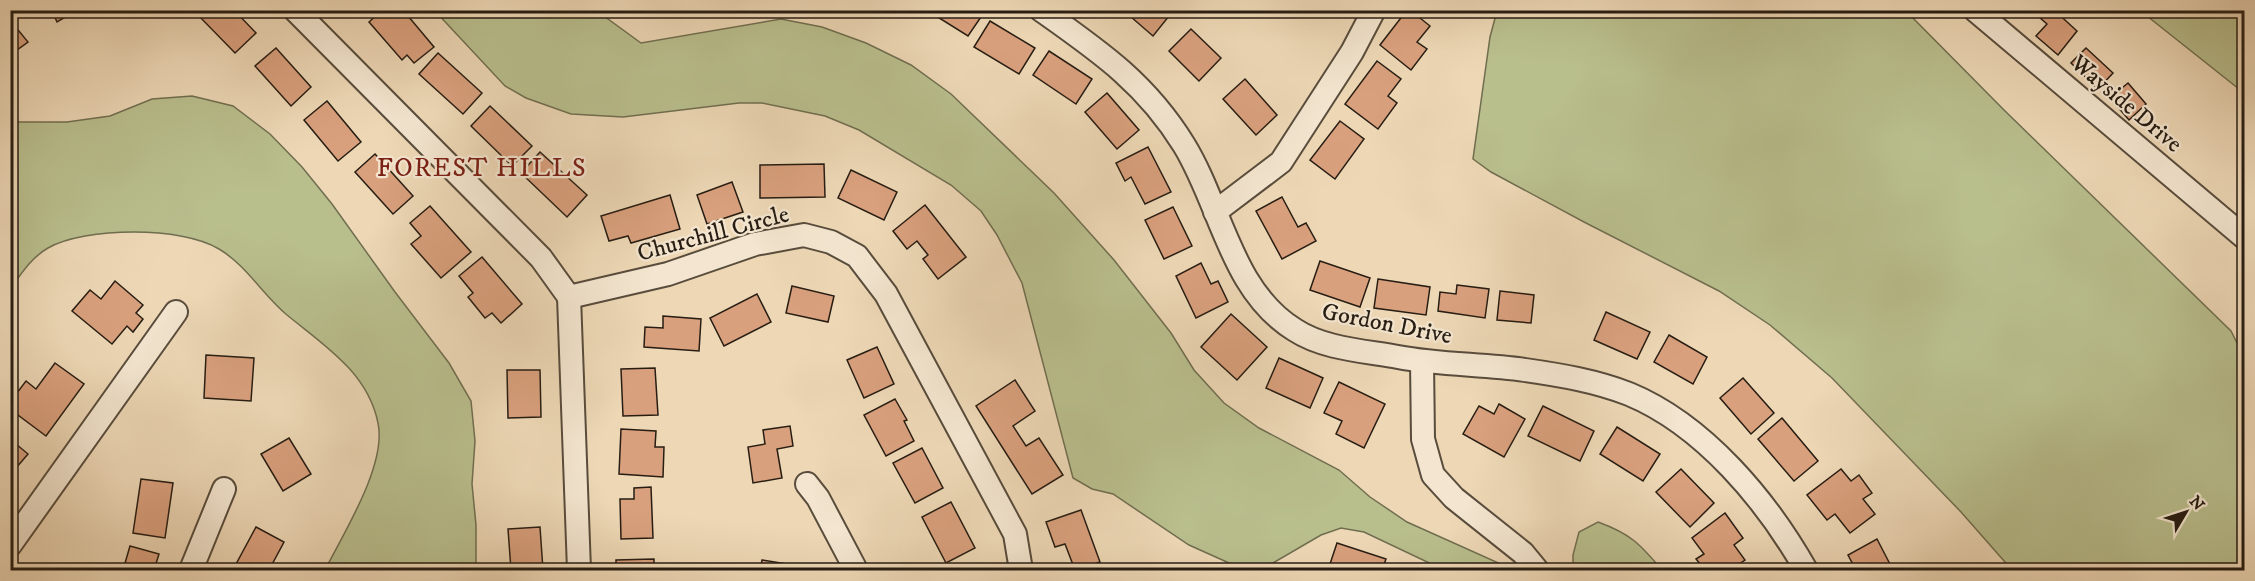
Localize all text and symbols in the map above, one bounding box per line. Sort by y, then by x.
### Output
street label: Wayside Drive [2064,48,2188,159]
district label: FOREST HILLS [377,152,587,185]
street label: Churchill Circle [634,199,792,269]
street label: Gordon Drive [1319,297,1455,351]
north arrow [2156,482,2216,542]
text: N [2185,492,2209,515]

